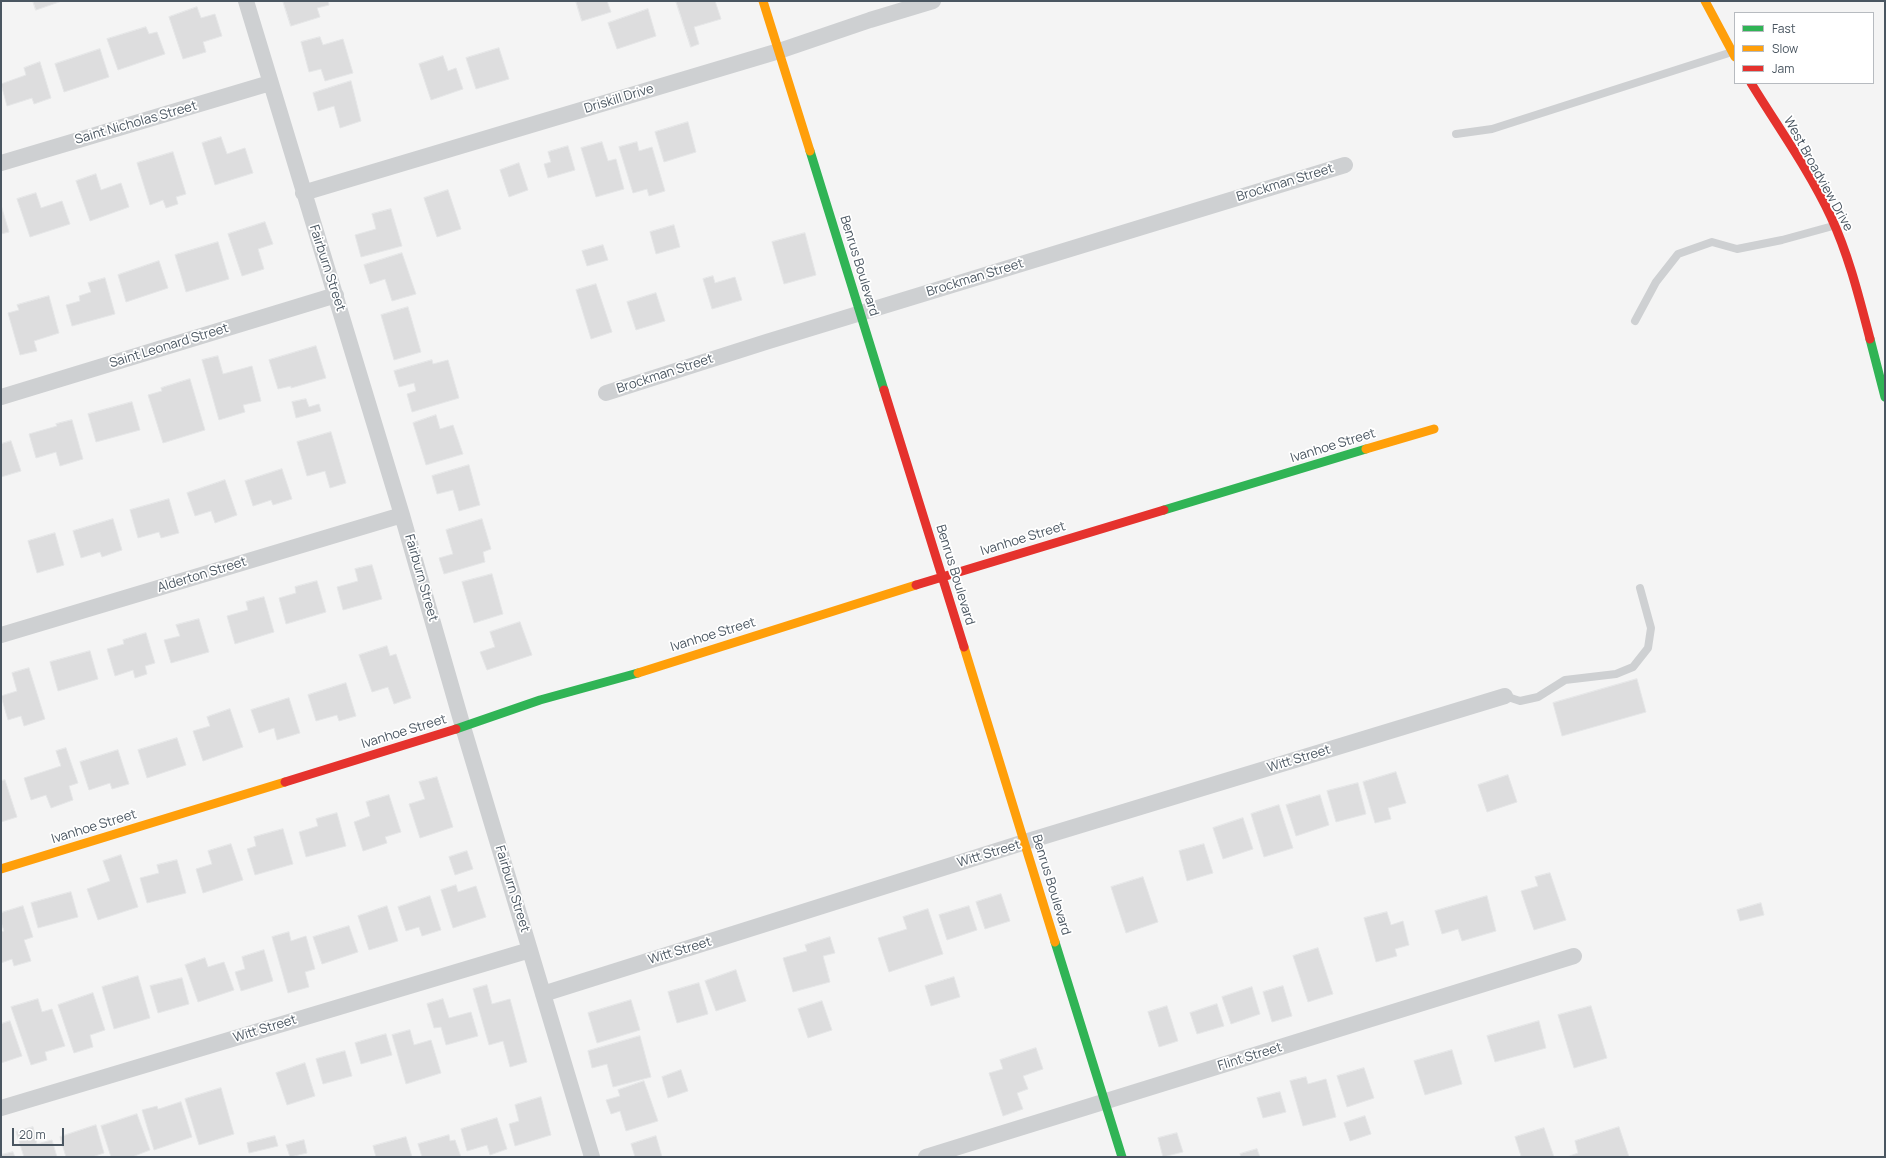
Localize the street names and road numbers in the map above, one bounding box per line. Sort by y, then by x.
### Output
street label: Driskill Drive [582,81,656,117]
street label: Saint Nicholas Street [73,98,199,148]
street label: West Broadview Drive [1780,114,1856,234]
street label: Brockman Street [1235,161,1335,205]
street label: Benrus Boulevard [836,214,882,318]
street label: Fairburn Street [306,223,348,313]
street label: Brockman Street [925,256,1025,300]
street label: Saint Leonard Street [108,320,230,372]
street label: Brockman Street [615,351,715,397]
street label: Ivanhoe Street [1289,426,1377,466]
street label: Ivanhoe Street [979,519,1067,559]
street label: Benrus Boulevard [932,523,978,627]
street label: Fairburn Street [401,533,441,623]
street label: Alderton Street [156,554,248,596]
street label: Ivanhoe Street [669,615,757,655]
street label: Ivanhoe Street [360,712,448,752]
street label: Witt Street [1265,742,1333,776]
street label: Ivanhoe Street [50,807,138,847]
street label: Benrus Boulevard [1028,833,1074,937]
street label: Witt Street [955,837,1023,871]
street label: Fairburn Street [491,844,533,934]
street label: Witt Street [646,934,714,968]
street label: Witt Street [231,1012,299,1046]
street label: Flint Street [1216,1040,1284,1074]

